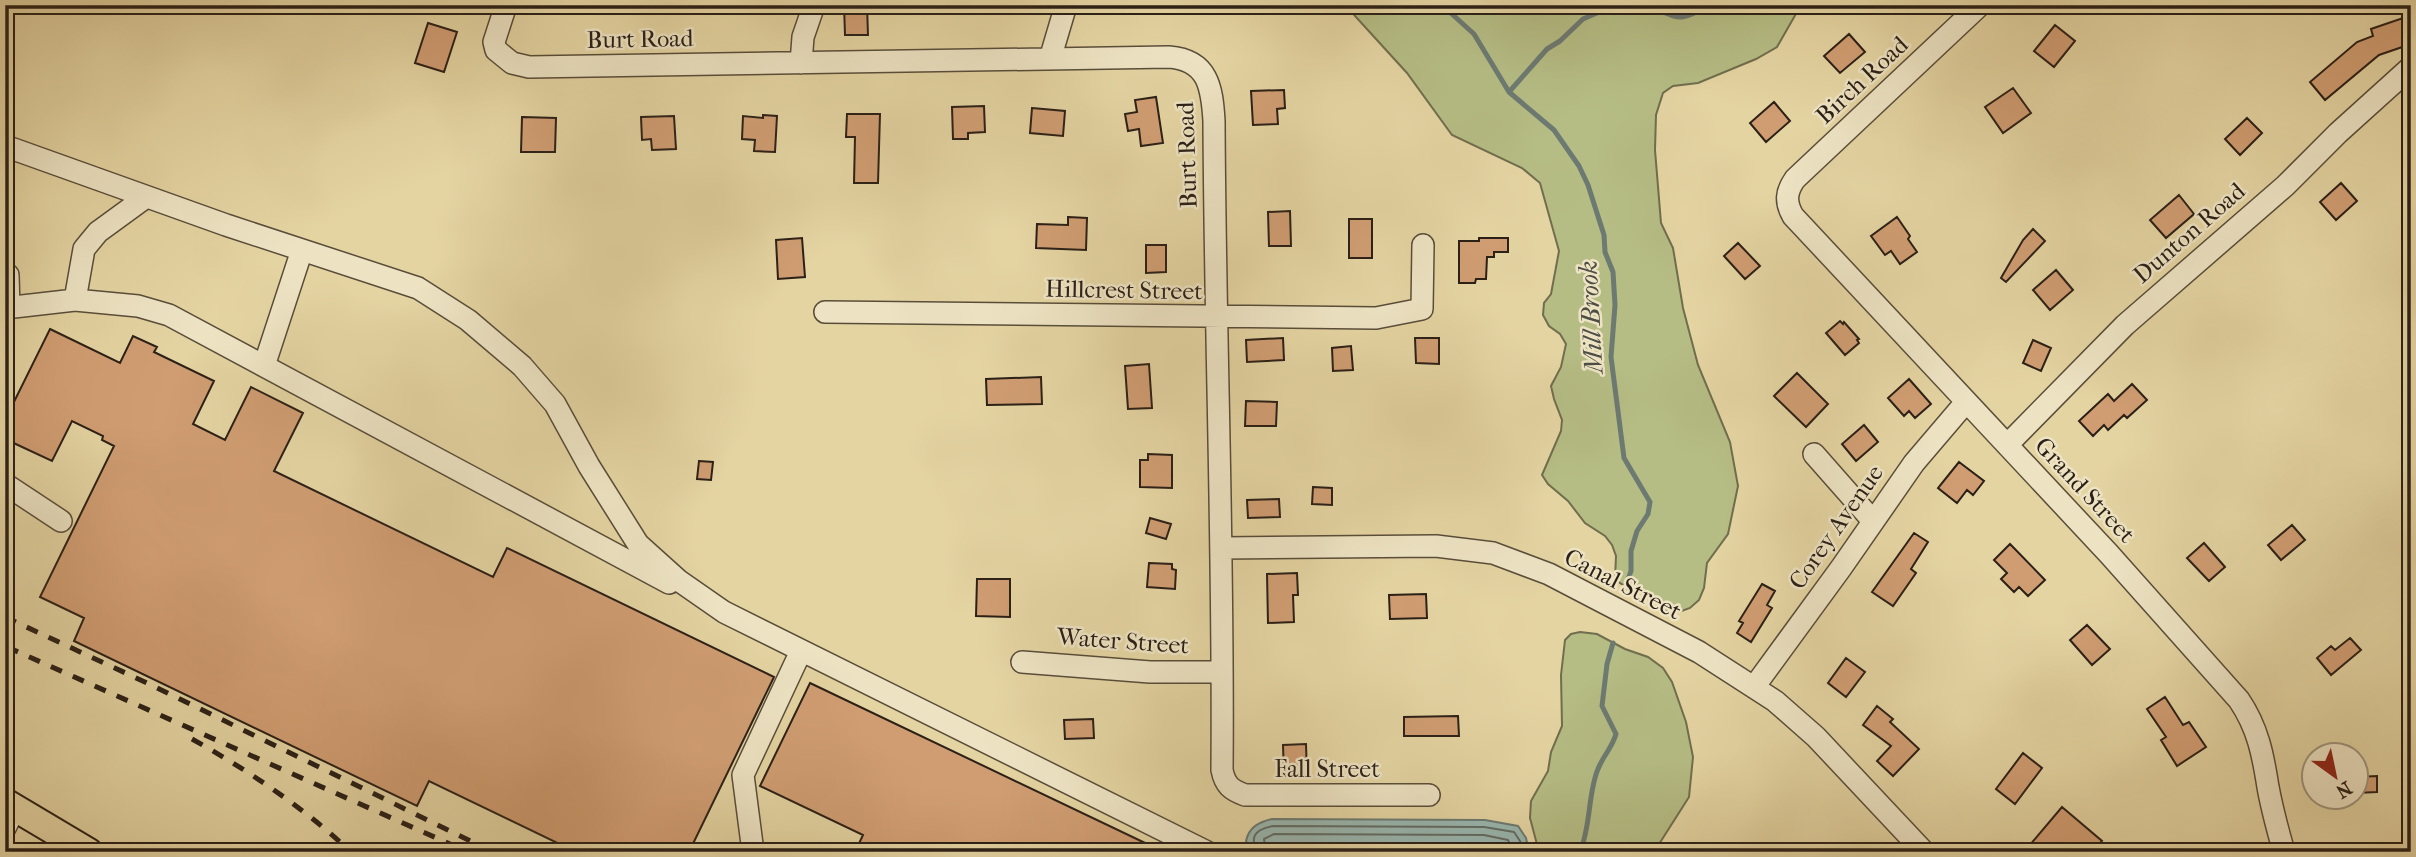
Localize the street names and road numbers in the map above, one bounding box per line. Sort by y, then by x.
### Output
street label: Burt Road [586,24,694,54]
street label: Birch Road [1810,30,1914,130]
street label: Burt Road [1171,100,1203,209]
street label: Dunton Road [2127,176,2251,289]
street label: Hillcrest Street [1045,275,1203,305]
street label: Grand Street [2029,432,2141,549]
street label: Corey Avenue [1783,459,1889,594]
street label: Canal Street [1560,543,1687,626]
street label: Water Street [1055,622,1190,660]
street label: Fall Street [1274,755,1380,783]

